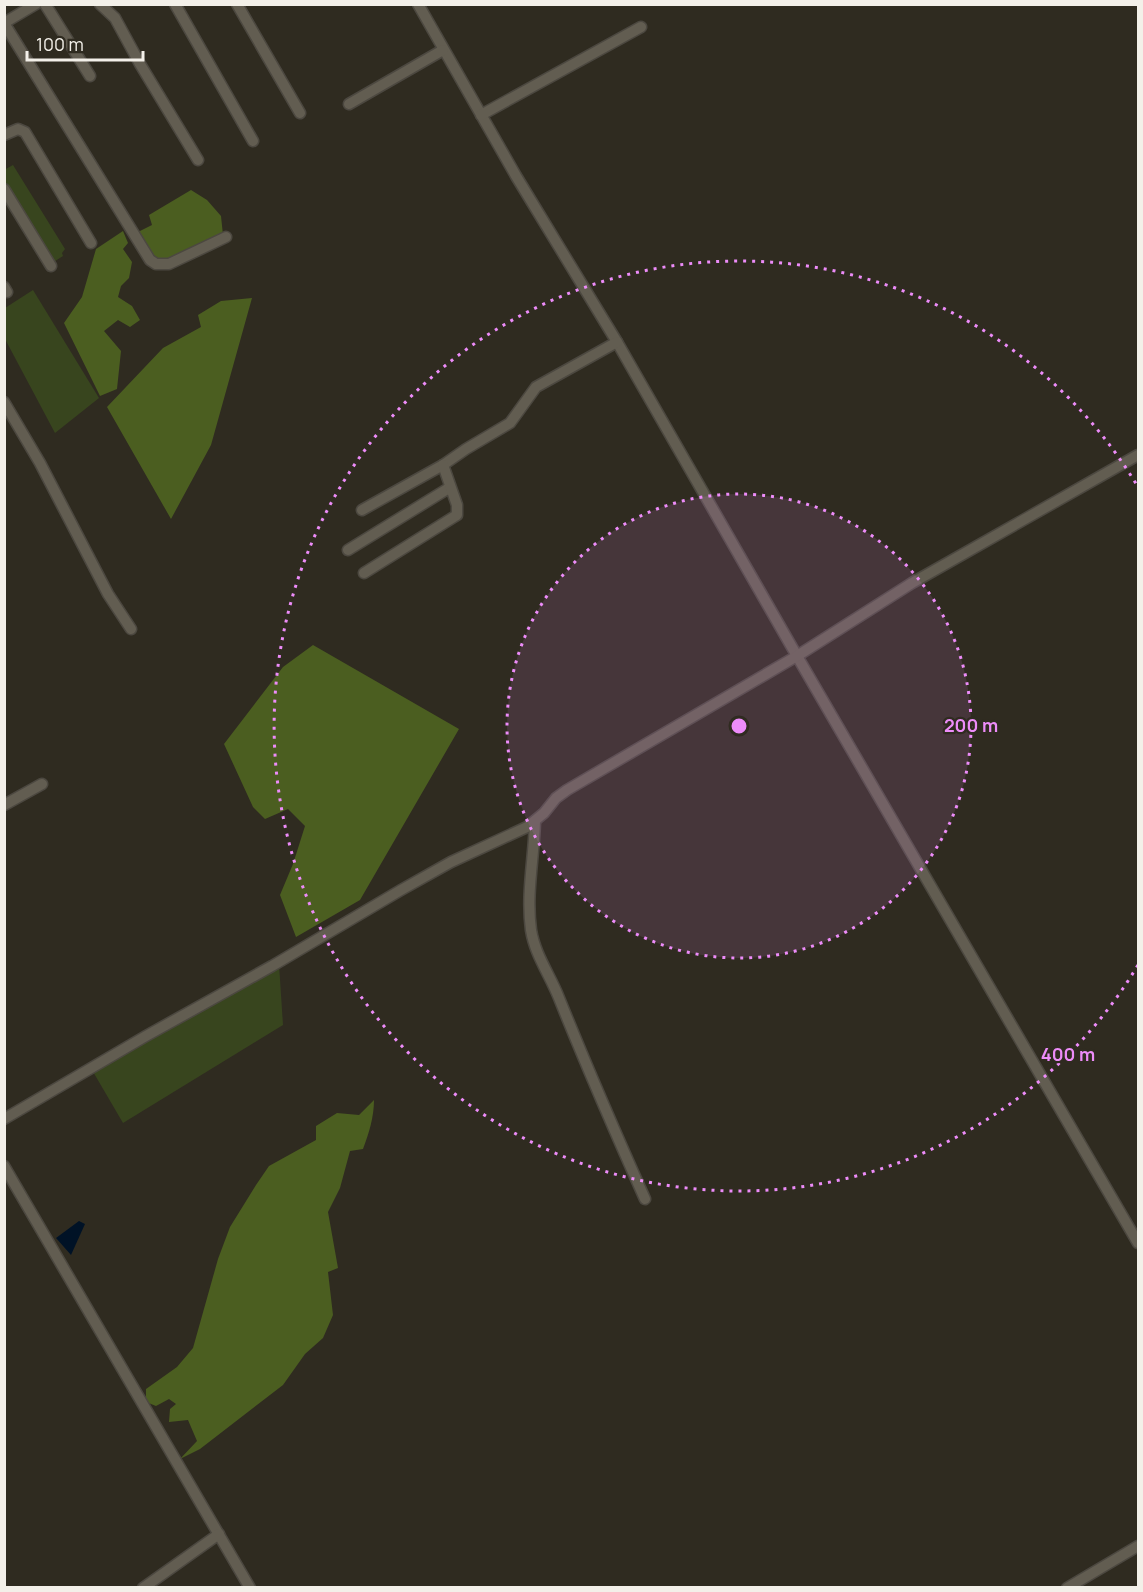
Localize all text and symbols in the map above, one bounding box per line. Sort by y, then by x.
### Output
scale bar [27,24,142,62]
text: 100 m [36,32,84,56]
text: 200 m [944,713,998,737]
centre of rings [729,716,749,736]
text: 400 m [1041,1042,1095,1066]

